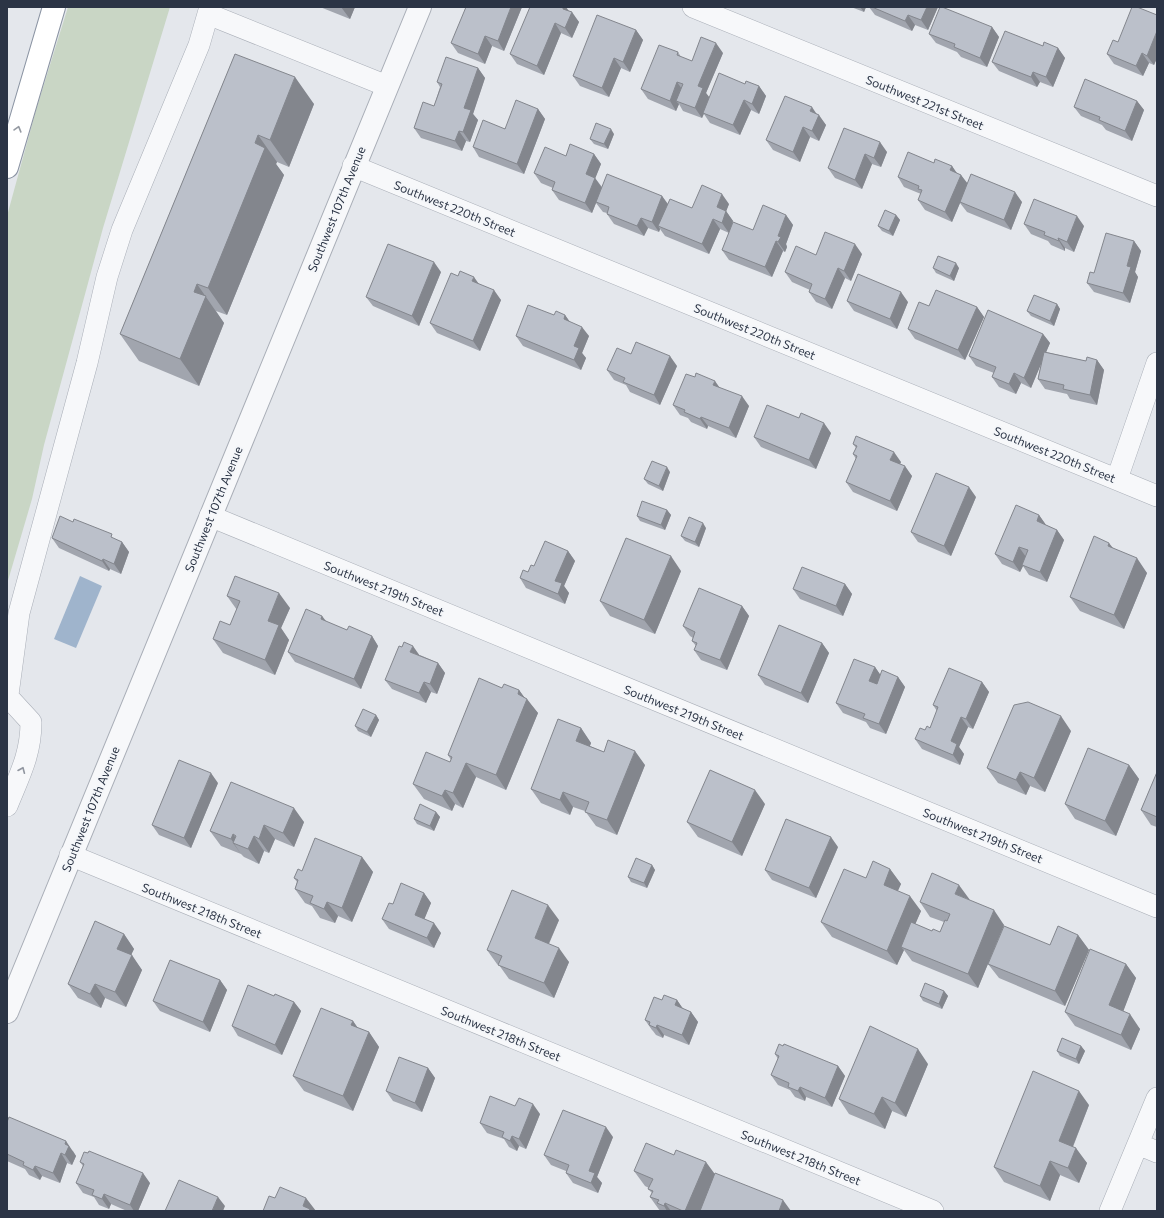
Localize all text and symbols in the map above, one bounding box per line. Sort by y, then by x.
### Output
street label: Southwest 221st Street [864,72,986,132]
one-way arrow [13,126,21,133]
street label: Southwest 107th Avenue [304,144,368,274]
street label: Southwest 220th Street [392,177,518,239]
street label: Southwest 220th Street [692,300,818,362]
street label: Southwest 220th Street [992,423,1118,485]
street label: Southwest 107th Avenue [181,444,245,574]
street label: Southwest 219th Street [322,558,446,618]
street label: Southwest 219th Street [622,682,746,742]
street label: Southwest 107th Avenue [58,744,122,874]
one-way arrow [17,767,25,774]
street label: Southwest 219th Street [921,805,1045,865]
street label: Southwest 218th Street [140,880,264,940]
street label: Southwest 218th Street [439,1003,563,1063]
street label: Southwest 218th Street [739,1127,863,1187]

